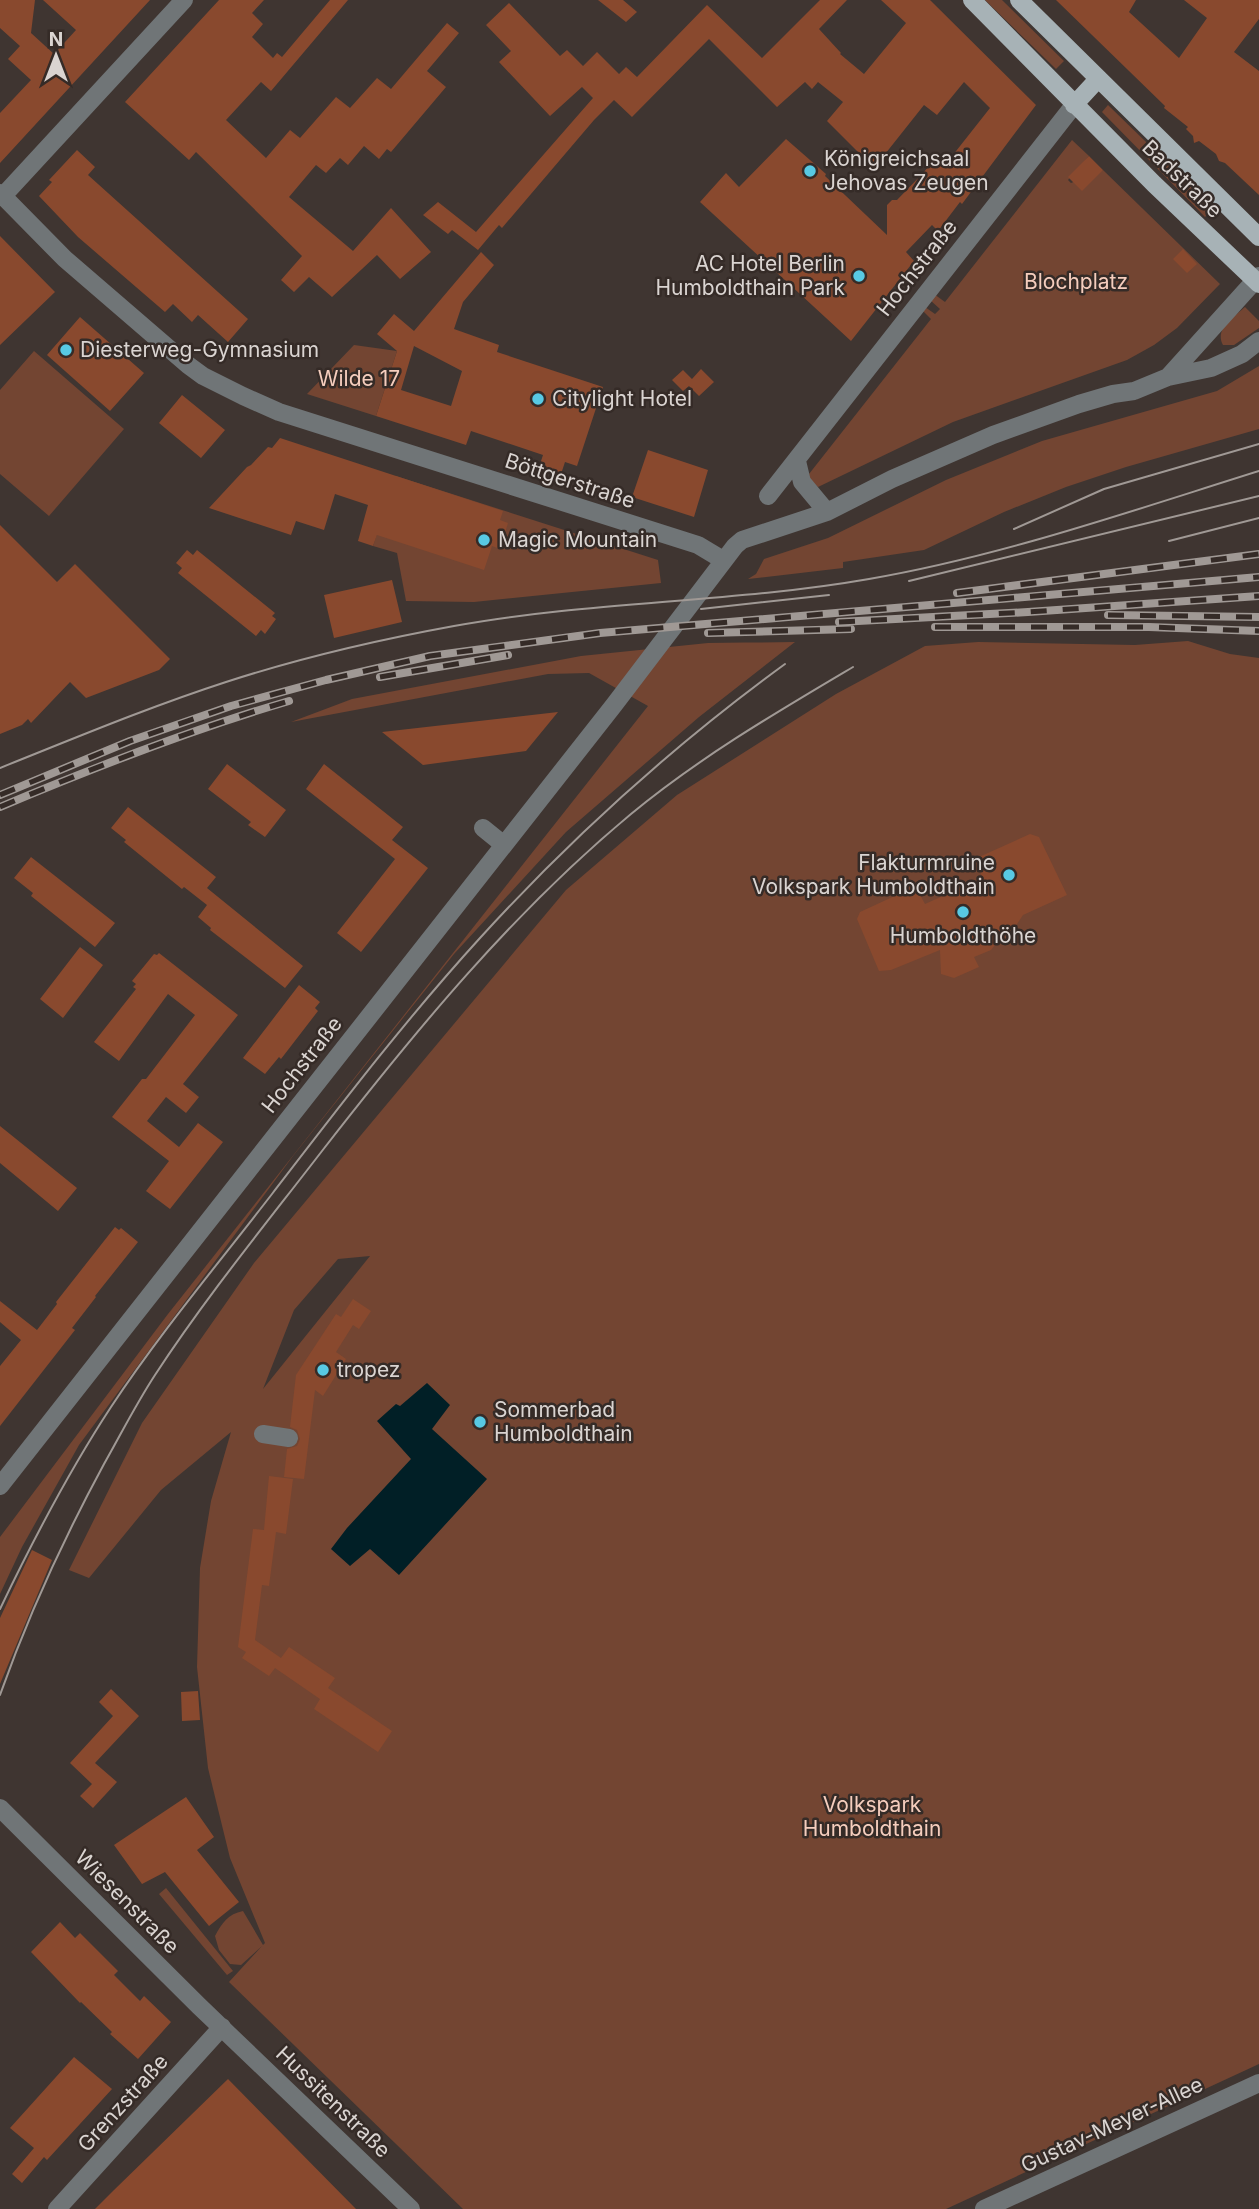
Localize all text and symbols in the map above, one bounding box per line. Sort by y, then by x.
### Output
north arrow [21,21,91,91]
text: N [49,28,63,51]
street label: Badstraße [1137,134,1227,223]
place label: Königreichsaal Jehovas Zeugen [824,146,989,195]
marker: Königreichsaal Jehovas Zeugen [802,163,818,179]
street label: Hochstraße [871,215,962,321]
place label: AC Hotel Berlin Humboldthain Park [655,251,845,300]
marker: AC Hotel Berlin Humboldthain Park [851,268,867,284]
park label: Blochplatz [1024,269,1128,294]
place label: Diesterweg-Gymnasium [80,337,319,362]
marker: Diesterweg-Gymnasium [58,342,74,358]
park label: Wilde 17 [318,366,400,391]
place label: Citylight Hotel [552,386,692,411]
marker: Citylight Hotel [530,391,546,407]
street label: Böttgerstraße [502,448,638,513]
place label: Magic Mountain [498,527,657,552]
marker: Magic Mountain [476,532,492,548]
place label: Flakturmruine Volkspark Humboldthain [752,850,995,899]
marker: Flakturmruine Volkspark Humboldthain [1001,867,1017,883]
marker: Humboldthöhe [955,904,971,920]
place label: Humboldthöhe [890,923,1036,948]
street label: Hochstraße [256,1012,347,1118]
place label: tropez [337,1357,400,1382]
marker: tropez [315,1362,331,1378]
place label: Sommerbad Humboldthain [494,1397,633,1446]
marker: Sommerbad Humboldthain [472,1414,488,1430]
park label: Volkspark Humboldthain [803,1792,941,1841]
street label: Wiesenstraße [70,1845,184,1959]
street label: Hussitenstraße [271,2041,396,2163]
street label: Grenzstraße [72,2049,173,2156]
street label: Gustav-Meyer-Allee [1017,2071,1207,2178]

